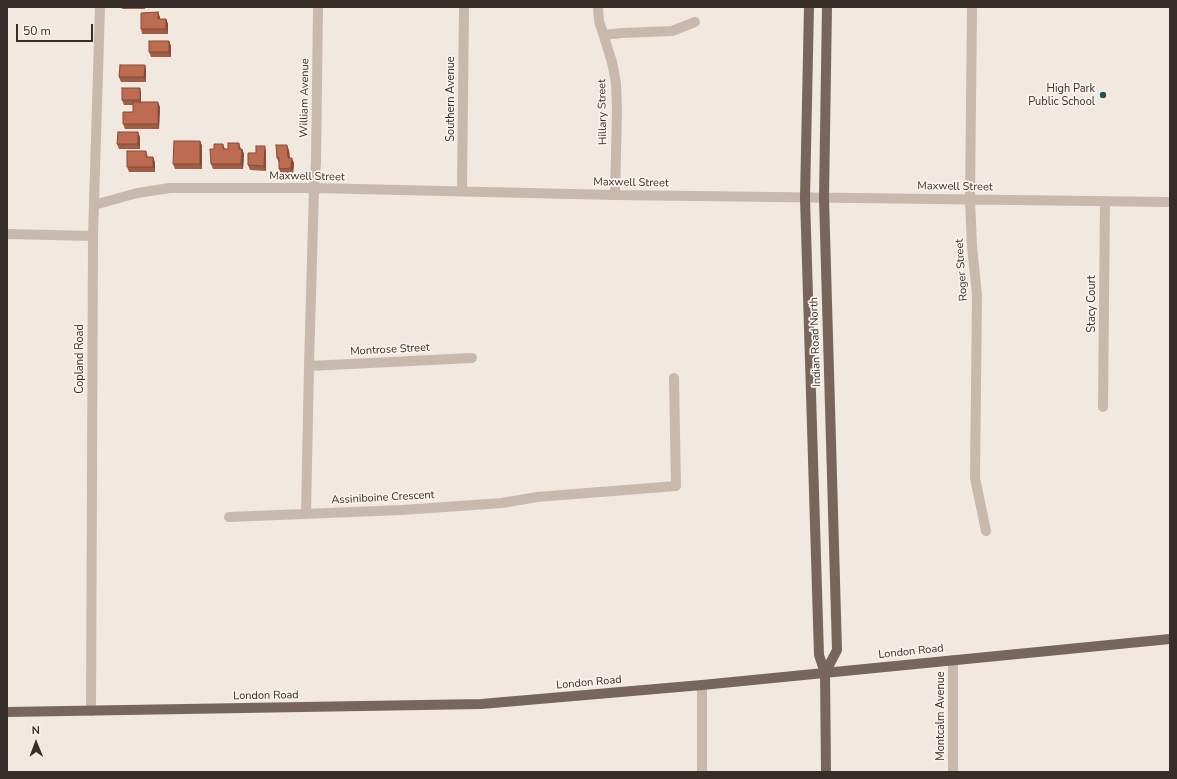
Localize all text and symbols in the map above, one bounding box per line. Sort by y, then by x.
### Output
scale bar [18,16,95,42]
text: 50 m [23,23,51,39]
street label: Southern Avenue [444,56,458,142]
street label: William Avenue [298,58,312,138]
street label: Hillary Street [596,79,610,145]
place label: High Park Public School [1028,82,1095,108]
marker: High Park Public School [1098,90,1108,100]
street label: Maxwell Street [269,170,345,184]
street label: Maxwell Street [593,176,669,190]
street label: Maxwell Street [917,180,993,194]
street label: Roger Street [953,238,971,302]
street label: Stacy Court [1085,275,1099,333]
street label: Indian Road North [808,297,824,387]
street label: Copland Road [73,324,87,394]
street label: Montrose Street [350,341,430,359]
street label: Assiniboine Crescent [331,489,435,507]
street label: London Road [878,642,944,662]
street label: Montcalm Avenue [934,671,948,761]
street label: London Road [556,674,622,692]
street label: London Road [233,689,299,703]
north arrow [16,723,56,763]
text: N [32,723,40,738]

